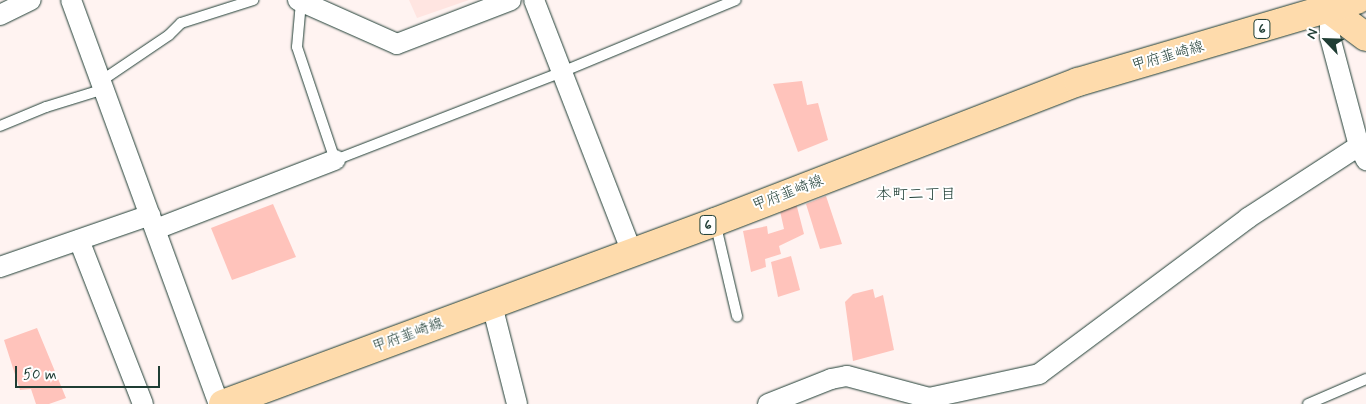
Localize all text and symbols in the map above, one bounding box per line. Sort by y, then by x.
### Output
north arrow [1301,15,1351,65]
road number: 6 [1253,18,1271,40]
text: N [1302,26,1322,42]
street label: 甲府韮崎線 [1129,38,1207,76]
street label: 甲府韮崎線 [750,172,826,216]
district label: 本町二丁目 [876,185,956,205]
road number: 6 [699,214,717,236]
street label: 甲府韮崎線 [370,315,446,357]
scale bar [18,356,162,388]
text: 50 m [23,365,57,385]

